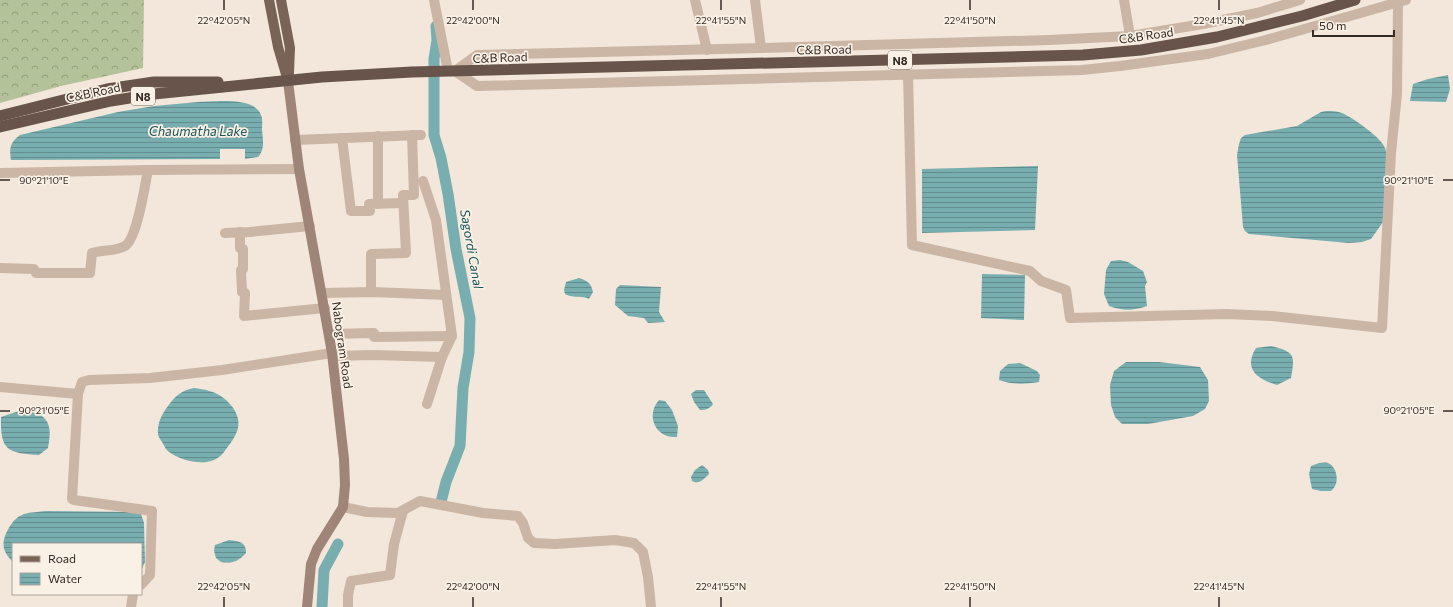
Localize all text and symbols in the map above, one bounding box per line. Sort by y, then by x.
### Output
scale bar [1313,12,1394,38]
text: 22°42'05"N [198,14,250,26]
text: 22°42'00"N [446,14,500,26]
text: 22°41'55"N [696,14,746,26]
text: 22°41'50"N [944,14,996,26]
text: 22°41'45"N [1194,14,1244,26]
text: 50 m [1319,18,1347,32]
street label: C&B Road [1118,24,1174,46]
street label: C&B Road [796,42,852,56]
street label: C&B Road [472,49,528,65]
road number: N8 [888,51,912,69]
street label: C&B Road [65,79,121,105]
road number: N8 [131,87,155,105]
water label: Chaumatha Lake [149,123,247,139]
text: 90°21'10"E [19,174,69,186]
text: 90°21'10"E [1384,174,1434,186]
water label: Sagordi Canal [457,208,487,291]
street label: Nabogram Road [330,301,356,390]
text: 90°21'05"E [18,404,70,416]
text: 90°21'05"E [1383,404,1435,416]
legend [12,543,142,595]
text: Road [48,551,76,565]
text: Water [48,571,82,585]
text: 22°42'05"N [198,580,250,592]
text: 22°42'00"N [446,580,500,592]
text: 22°41'55"N [696,580,746,592]
text: 22°41'50"N [944,580,996,592]
text: 22°41'45"N [1194,580,1244,592]

